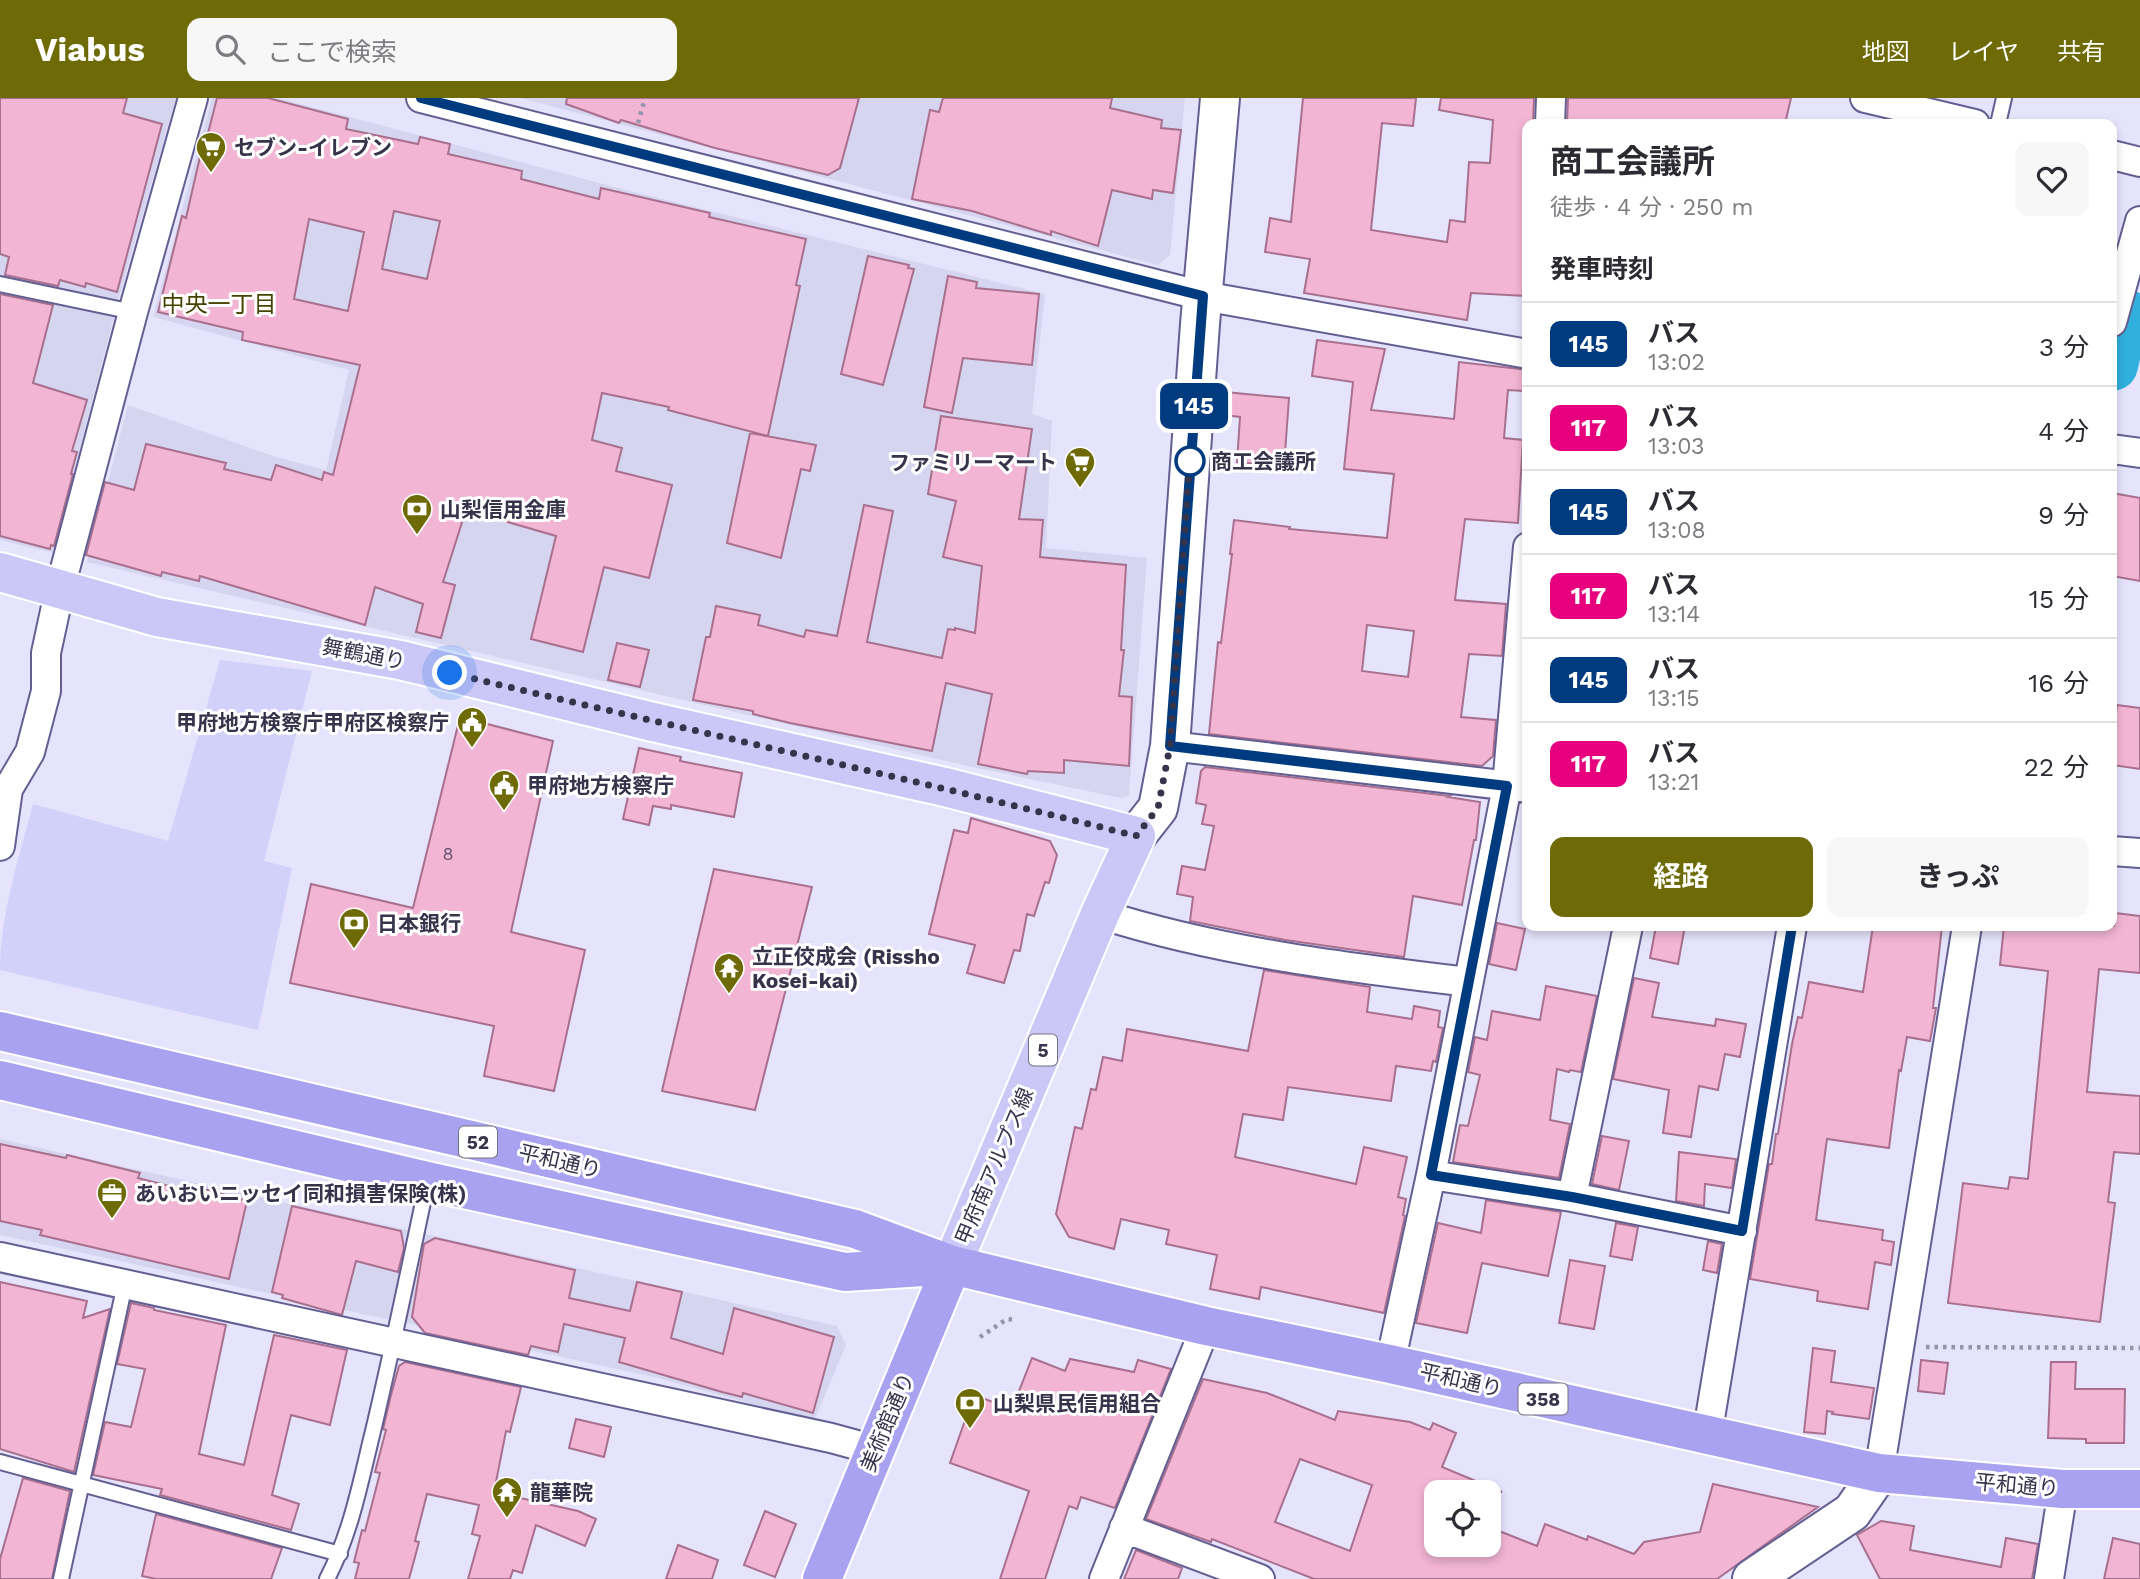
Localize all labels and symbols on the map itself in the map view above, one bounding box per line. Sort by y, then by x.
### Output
supermarket icon: セブン-イレブン [194,130,228,174]
place label: セブン-イレブン [234,135,392,160]
district label: 中央一丁目 [162,291,277,318]
line badge: 145 [1154,383,1234,429]
supermarket icon: ファミリーマート [1063,445,1097,489]
marker: 商工会議所 [1175,446,1205,476]
place label: 商工会議所 [1211,449,1316,474]
place label: ファミリーマート [889,450,1057,475]
bank icon: 山梨信用金庫 [400,492,434,536]
place label: 山梨信用金庫 [440,497,566,522]
street label: 舞鶴通り [320,634,408,674]
your location [432,655,467,690]
public building icon: 甲府地方検察庁甲府区検察庁 [455,705,489,749]
place label: 甲府地方検察庁甲府区検察庁 [176,710,449,735]
public building icon: 甲府地方検察庁 [487,768,521,812]
place label: 甲府地方検察庁 [527,773,674,798]
house number: 8 [442,843,454,864]
bank icon: 日本銀行 [337,906,371,950]
place label: 日本銀行 [377,911,461,936]
place label: 立正佼成会 (Rissho Kosei-kai) [752,944,940,993]
temple icon: 立正佼成会 (Rissho Kosei-kai) [712,951,746,995]
road number: 5 [1029,1034,1057,1066]
street label: 甲府南アルプス線 [950,1084,1038,1248]
road number: 52 [459,1126,497,1158]
street label: 平和通り [516,1139,604,1183]
office icon: あいおいニッセイ同和損害保険(株) [95,1176,129,1220]
place label: あいおいニッセイ同和損害保険(株) [135,1181,466,1206]
street label: 平和通り [1417,1358,1505,1402]
street label: 美術館通り [855,1369,919,1475]
road number: 358 [1518,1384,1568,1414]
bank icon: 山梨県民信用組合 [953,1386,987,1430]
place label: 山梨県民信用組合 [993,1391,1161,1416]
street label: 平和通り [1974,1469,2060,1501]
temple icon: 龍華院 [490,1475,524,1519]
place label: 龍華院 [530,1480,593,1505]

